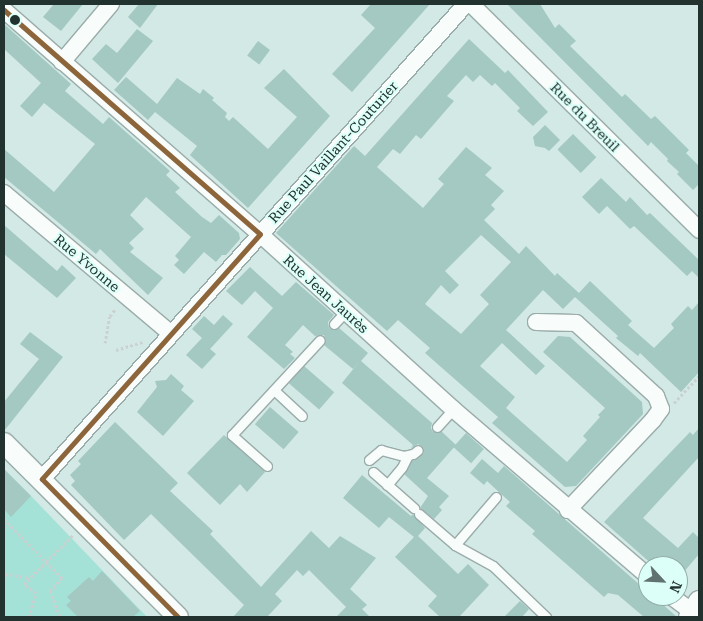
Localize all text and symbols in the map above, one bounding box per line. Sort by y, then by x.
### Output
unlabelled marker [10,15,20,25]
street label: Rue Paul Vaillant-Couturier [265,78,401,226]
street label: Rue du Breuil [547,79,623,155]
street label: Rue Yvonne [51,231,123,295]
street label: Rue Jean Jaurès [280,251,372,337]
north arrow [638,556,688,606]
text: N [666,579,685,595]

